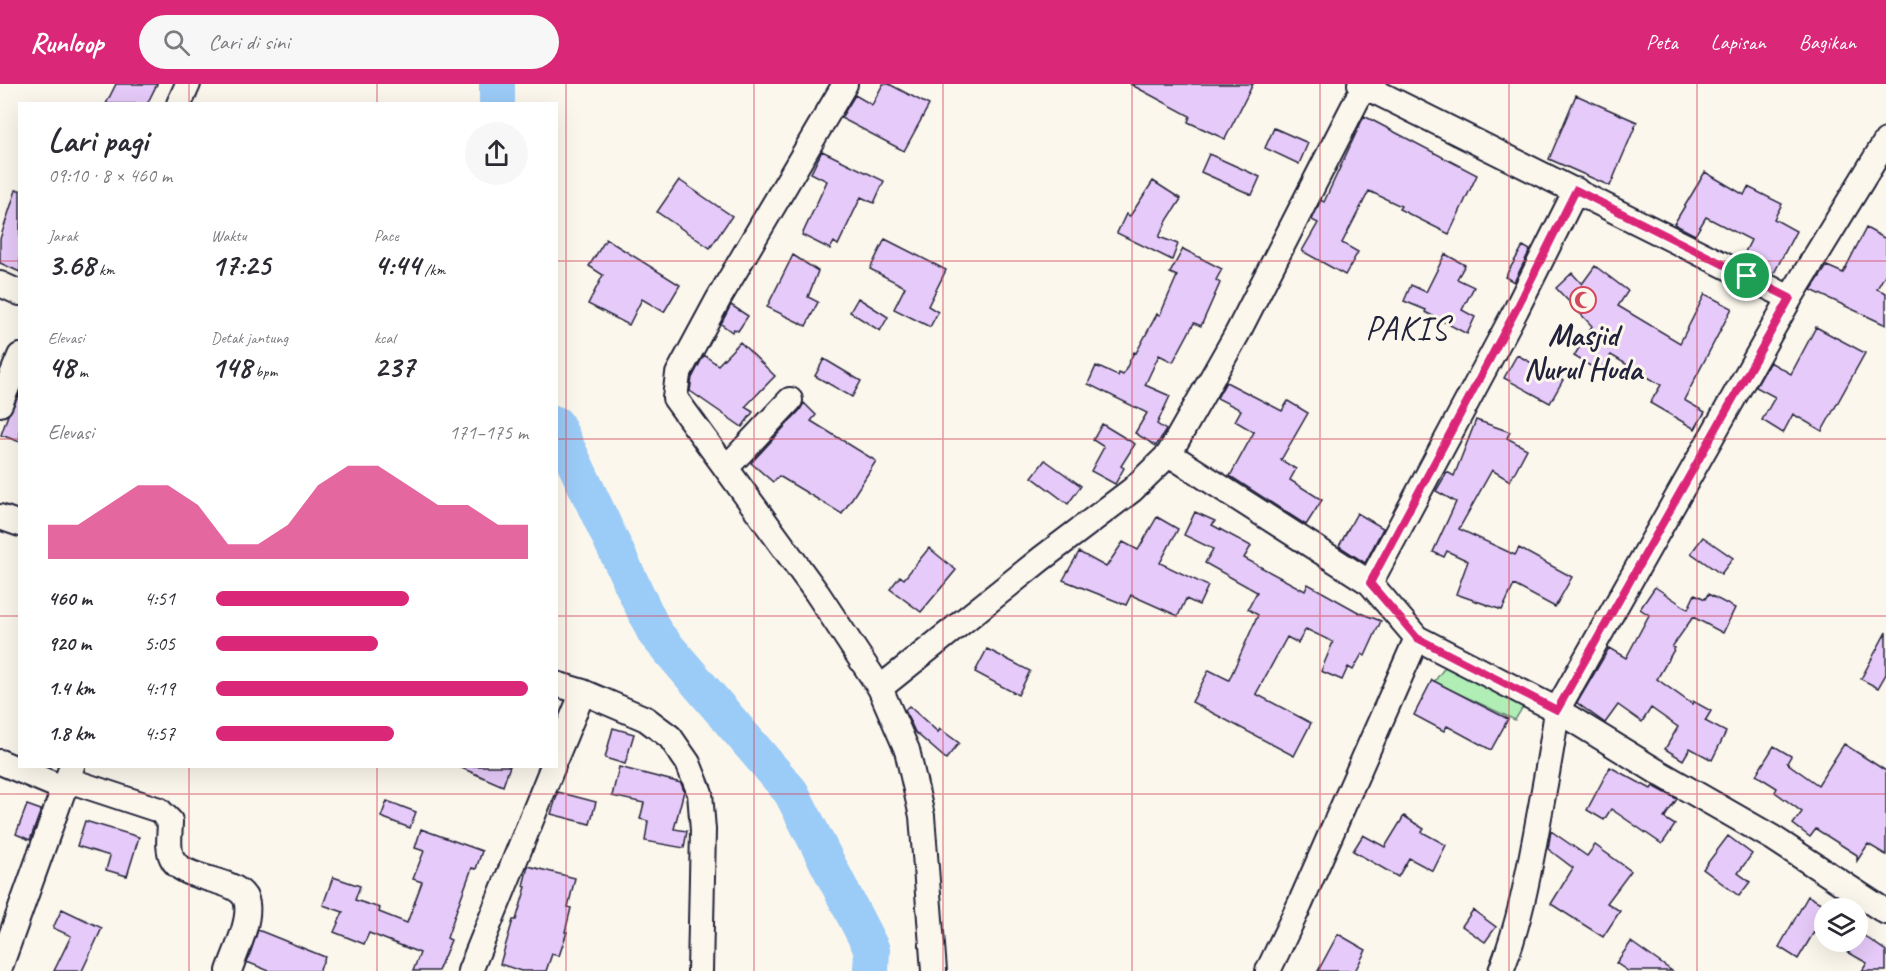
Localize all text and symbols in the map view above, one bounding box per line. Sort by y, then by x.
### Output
search box [139,15,559,69]
text: Runloop [30,25,103,60]
icon: search [160,26,193,59]
text: Cari di sini [208,28,290,56]
text: Peta [1646,29,1678,55]
text: Lapisan [1711,29,1766,55]
text: Bagikan [1799,29,1856,55]
text: Lari pagi [48,119,148,161]
button: share [465,122,528,185]
text: 09:10 · 8 × 460 m [48,163,172,188]
text: Jarak [48,226,78,246]
text: Waktu [211,226,247,246]
text: Pace [374,226,399,246]
text: 3.68 [48,246,95,284]
text: 17:25 [211,246,270,284]
text: 4:44 [374,246,420,284]
pin [1721,250,1772,301]
icon: arrive [1730,259,1763,292]
text: km [95,260,115,280]
text: /km [420,260,445,280]
mosque icon: Masjid Nurul Huda [1568,285,1598,315]
district label: PAKIS [1365,307,1453,349]
place label: Masjid Nurul Huda [1524,316,1645,388]
text: Elevasi [48,328,85,348]
text: Detak jantung [211,328,288,348]
text: kcal [374,328,395,348]
text: 48 [48,348,75,386]
text: 148 [211,348,252,386]
text: 237 [374,348,414,386]
text: m [75,362,88,382]
text: bpm [252,362,277,382]
text: Elevasi [48,420,94,445]
text: 171–175 m [449,420,528,445]
text: 460 m [48,586,92,611]
text: 4:51 [144,586,175,611]
text: 920 m [48,631,91,656]
text: 5:05 [144,631,175,656]
text: 1.4 km [48,676,95,701]
text: 4:19 [144,676,175,701]
text: 1.8 km [48,721,95,746]
text: 4:57 [144,721,175,746]
map controls [1814,898,1868,952]
button: layers [1814,898,1868,952]

